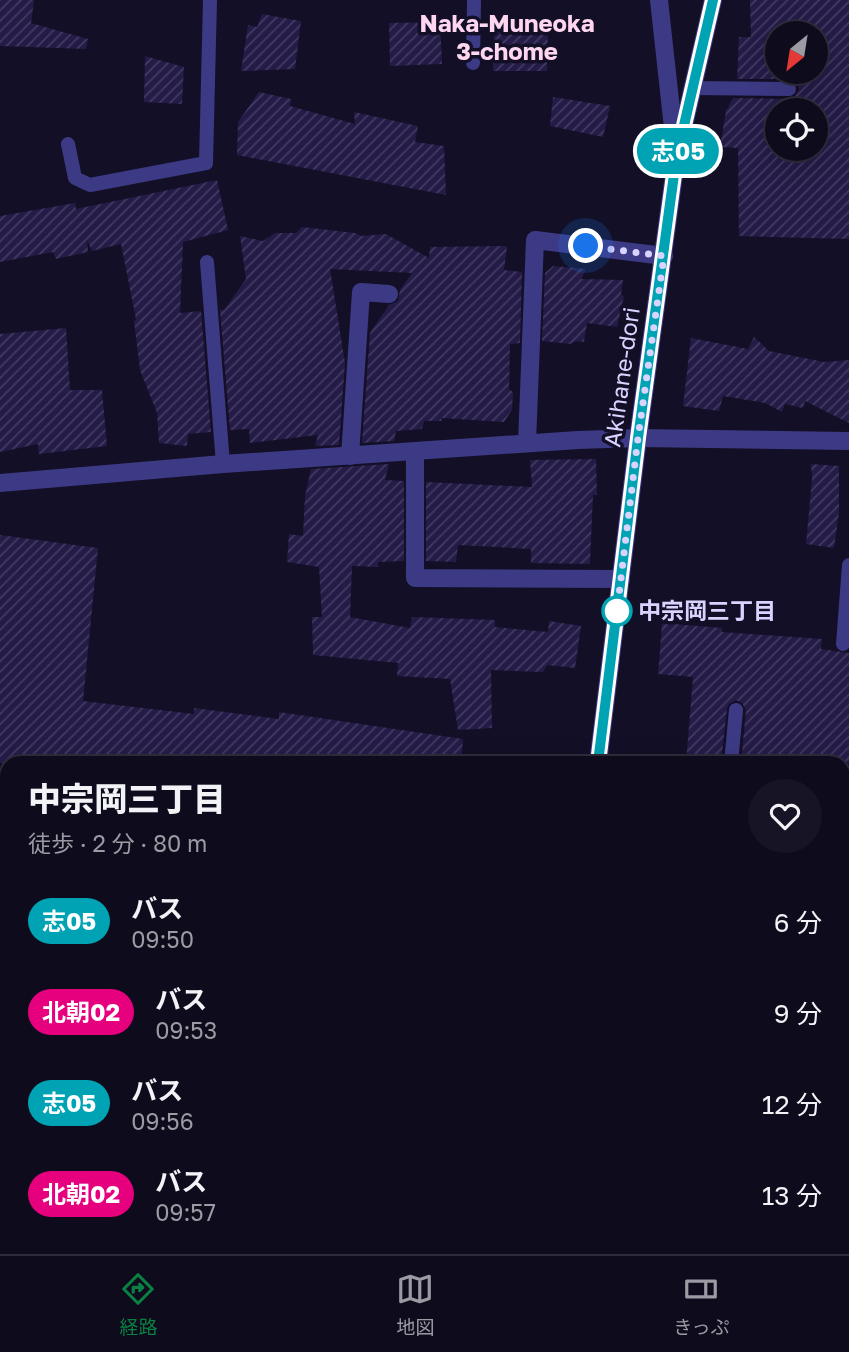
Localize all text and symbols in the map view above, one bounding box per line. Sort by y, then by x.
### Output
district label: Naka-Muneoka 3-chome [419,8,595,65]
north arrow [765,21,828,84]
map controls [765,21,828,161]
button: locate [765,98,828,161]
line badge: 志05 [638,128,718,174]
text: 志05 [651,136,705,165]
your location [568,228,603,263]
street label: Akihane-dori [597,305,645,449]
marker: 中宗岡三丁目 [602,596,632,626]
place label: 中宗岡三丁目 [638,596,776,624]
text: 中宗岡三丁目 [28,779,226,818]
button: heart [748,779,822,853]
text: 徒歩 · 2 分 · 80 m [28,829,207,857]
text: バス [131,893,183,924]
text: 志05 [42,906,96,935]
text: 6 分 [774,907,822,938]
text: 09:50 [131,925,194,953]
text: バス [155,984,207,1015]
text: 北朝02 [42,997,120,1026]
text: 9 分 [774,998,822,1029]
text: 09:53 [155,1016,217,1044]
text: バス [131,1075,183,1106]
text: 志05 [42,1088,96,1117]
text: 12 分 [762,1089,822,1120]
text: 09:56 [131,1107,194,1135]
text: バス [155,1166,207,1197]
text: 北朝02 [42,1179,120,1208]
text: 13 分 [762,1180,822,1211]
text: 09:57 [155,1198,216,1226]
tab: 経路 [119,1270,157,1339]
tab: 地図 [396,1270,434,1339]
tab: きっぷ [673,1270,730,1339]

